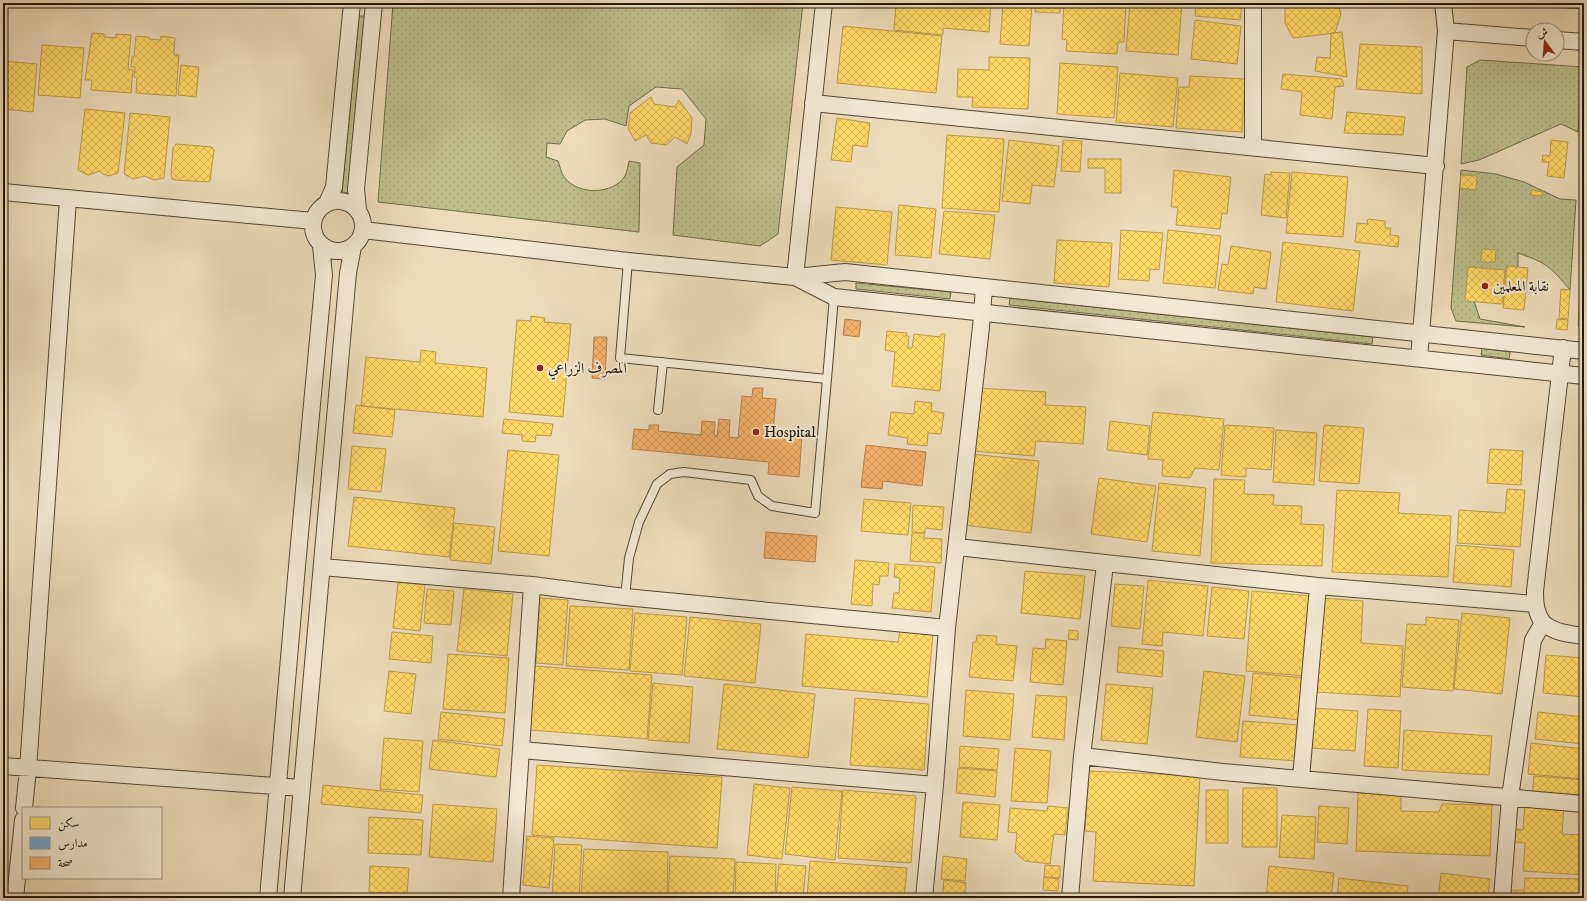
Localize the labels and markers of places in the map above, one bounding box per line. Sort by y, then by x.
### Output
place label: نقابة المعلمين [1493,277,1549,296]
marker: نقابة المعلمين [1480,281,1490,291]
place label: المصرف الزراعي [548,359,627,380]
marker: المصرف الزراعي [535,363,545,373]
place label: Hospital [764,423,816,442]
marker: Hospital [751,427,761,437]

